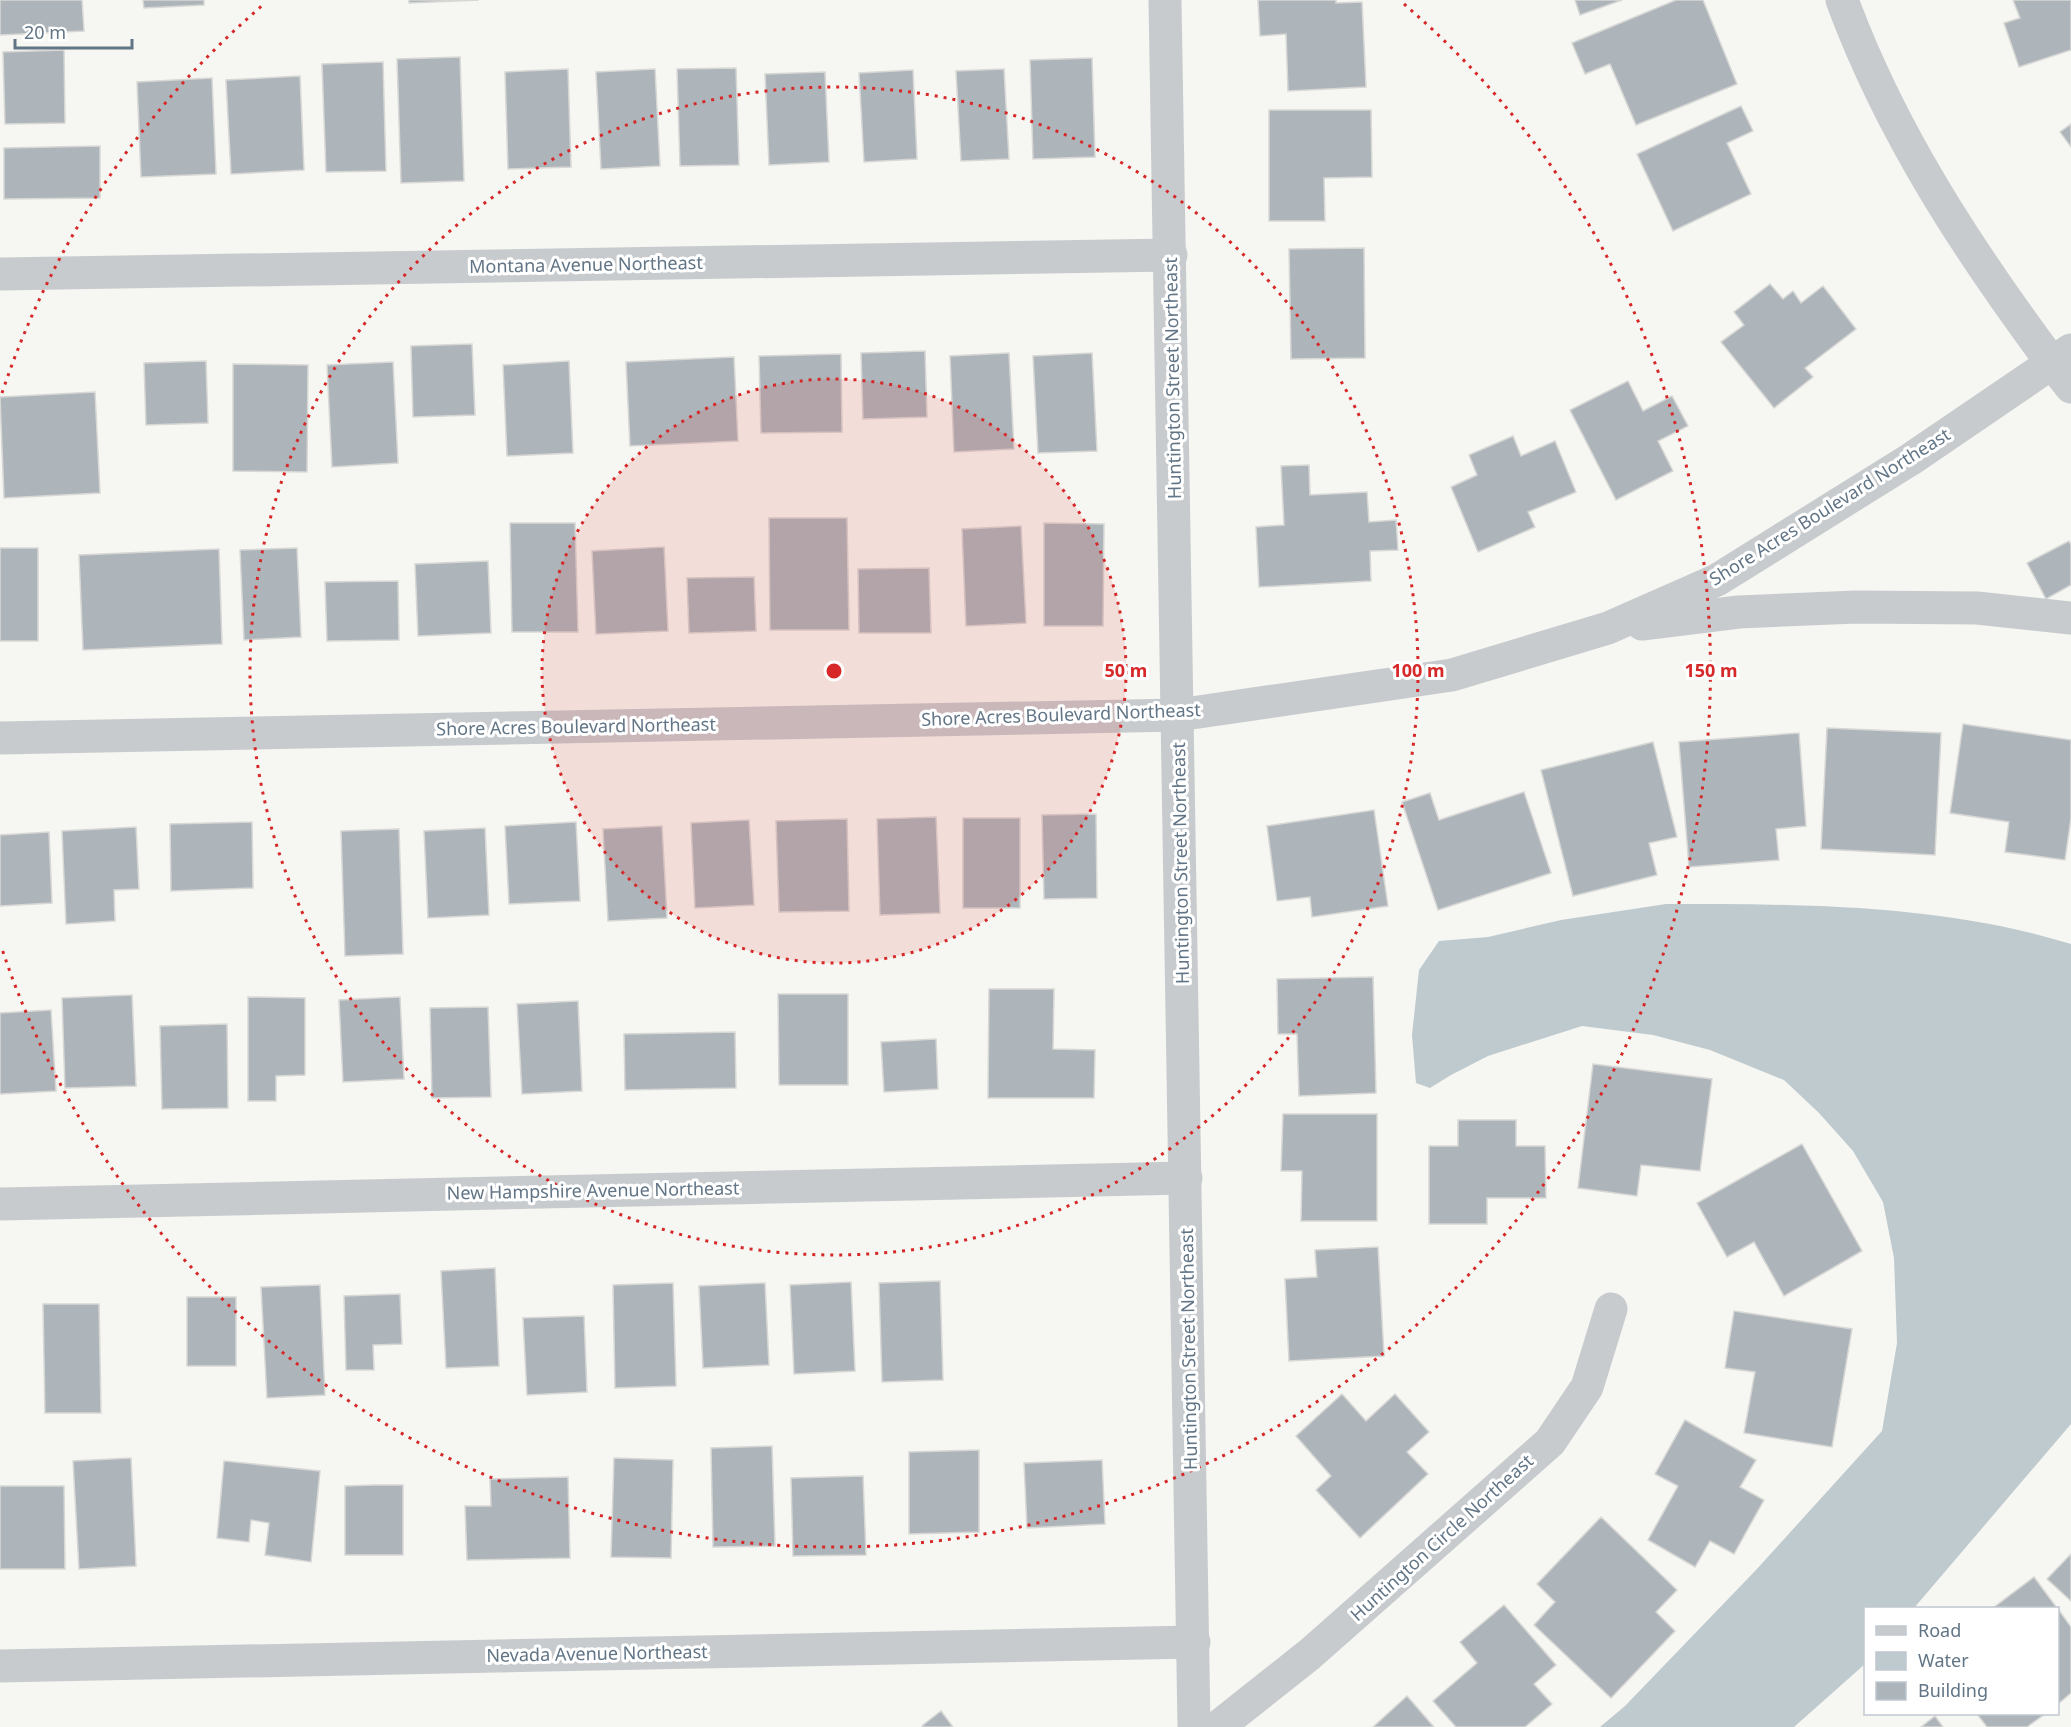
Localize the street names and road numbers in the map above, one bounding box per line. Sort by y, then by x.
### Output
street label: Montana Avenue Northeast [469,250,704,278]
street label: Huntington Street Northeast [1158,256,1186,499]
street label: Shore Acres Boulevard Northeast [1705,422,1955,590]
street label: Shore Acres Boulevard Northeast [921,697,1202,731]
street label: Shore Acres Boulevard Northeast [436,712,717,740]
street label: Huntington Street Northeast [1166,741,1194,984]
street label: New Hampshire Avenue Northeast [446,1175,740,1205]
street label: Huntington Street Northeast [1174,1227,1202,1470]
street label: Huntington Circle Northeast [1345,1448,1538,1626]
street label: Nevada Avenue Northeast [486,1639,708,1667]

